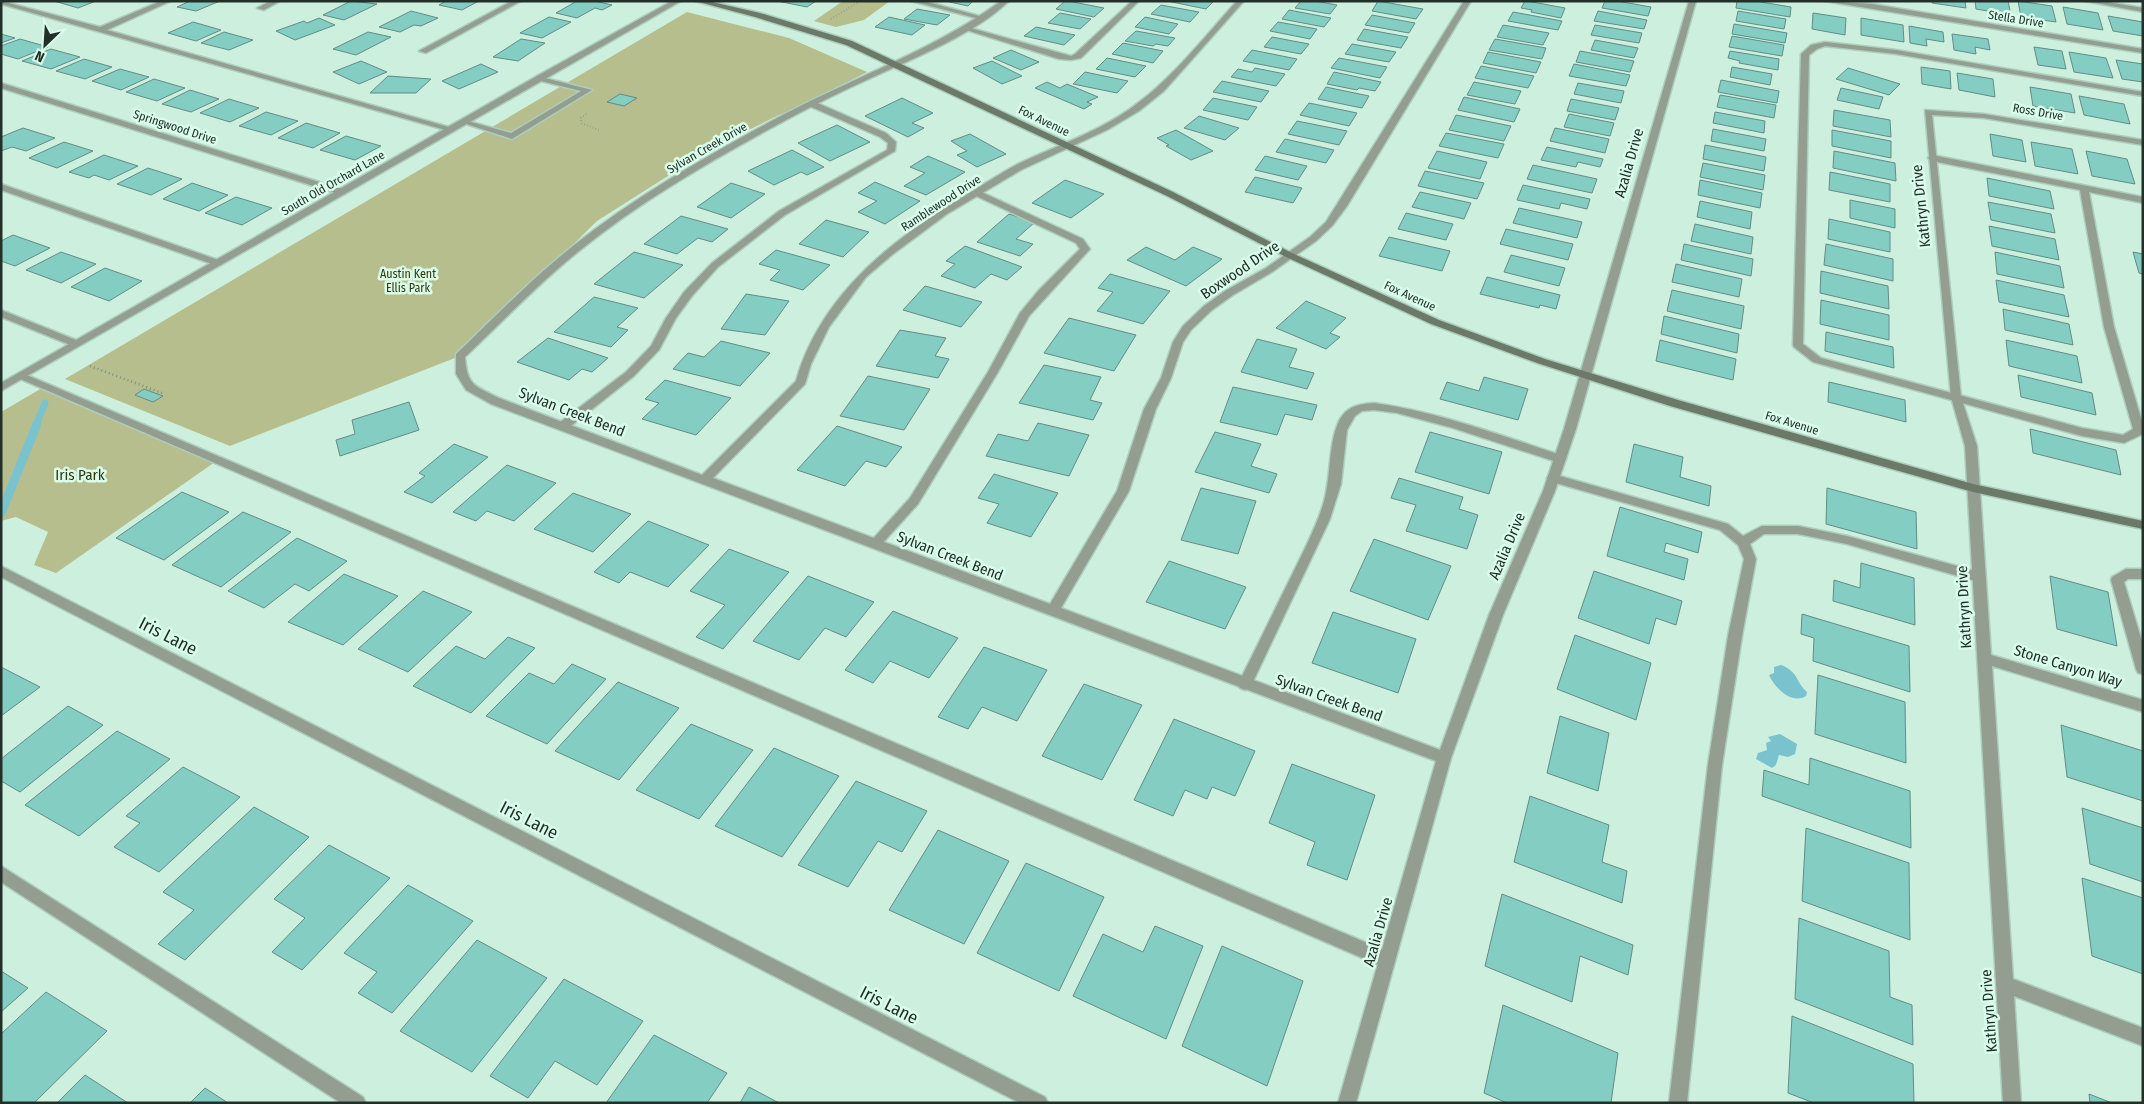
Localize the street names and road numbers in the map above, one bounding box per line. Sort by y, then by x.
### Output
street label: Stella Drive [1987,8,2045,30]
street label: Ross Drive [2012,101,2064,123]
street label: Fox Avenue [1016,103,1072,139]
street label: Springwood Drive [132,107,218,147]
street label: Sylvan Creek Drive [665,119,749,177]
street label: Azalia Drive [1611,126,1647,200]
street label: South Old Orchard Lane [279,148,387,218]
street label: Kathryn Drive [1908,164,1934,248]
street label: Ramblewood Drive [899,172,983,234]
street label: Boxwood Drive [1197,237,1283,303]
street label: Fox Avenue [1382,278,1438,314]
street label: Sylvan Creek Bend [516,384,628,440]
street label: Fox Avenue [1764,408,1820,438]
street label: Azalia Drive [1485,510,1529,582]
street label: Sylvan Creek Bend [894,528,1006,584]
street label: Kathryn Drive [1953,565,1975,649]
street label: Iris Lane [135,612,201,660]
street label: Stone Canyon Way [2012,641,2124,691]
street label: Sylvan Creek Bend [1273,670,1385,726]
street label: Iris Lane [496,796,562,844]
street label: Azalia Drive [1360,895,1396,969]
street label: Kathryn Drive [1977,969,2001,1053]
street label: Iris Lane [856,981,922,1029]

